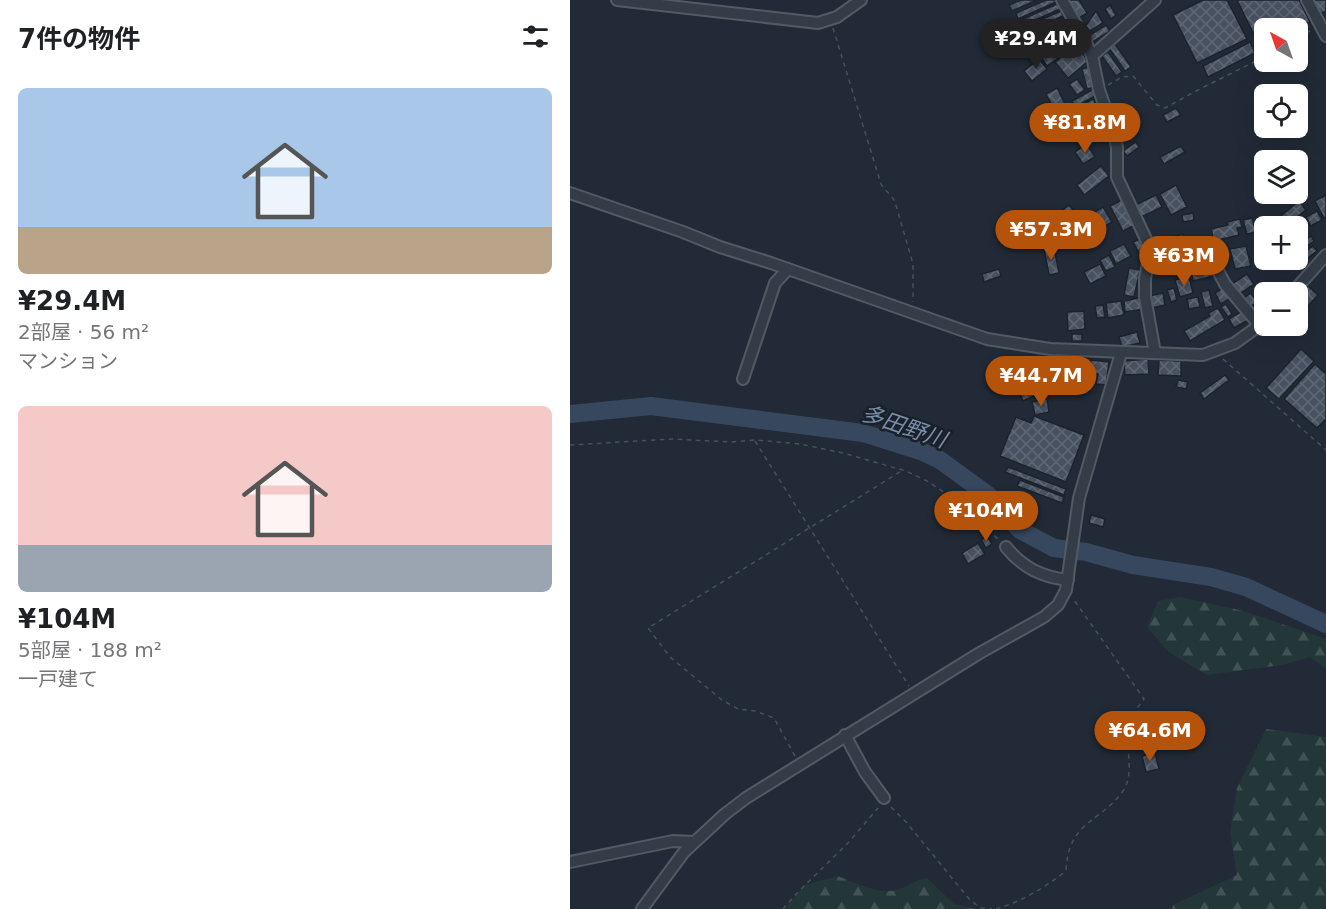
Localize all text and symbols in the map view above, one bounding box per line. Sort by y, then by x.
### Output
north arrow [1254,18,1308,72]
map controls [1254,18,1308,336]
pin: ¥29.4M [987,19,1085,70]
icon: filters [519,20,552,53]
text: 7件の物件 [18,24,140,54]
text: ¥29.4M [994,26,1078,50]
button: locate [1254,84,1308,138]
pin: ¥81.8M [1036,103,1134,154]
text: ¥81.8M [1043,110,1127,134]
icon: home [231,127,339,235]
button: layers [1254,150,1308,204]
pin: ¥57.3M [1002,210,1100,261]
button: + [1254,216,1308,270]
text: ¥57.3M [1009,217,1093,241]
pin: ¥63M [1148,236,1220,287]
text: ¥63M [1153,243,1215,267]
button: − [1254,282,1308,336]
text: ¥29.4M [18,286,126,316]
text: 2部屋 · 56 m² [18,320,149,344]
text: マンション [18,349,118,373]
pin: ¥44.7M [992,356,1090,407]
text: ¥44.7M [999,363,1083,387]
water label: 多田野川 [858,400,951,453]
icon: home [231,445,339,553]
pin: ¥104M [944,491,1028,542]
text: ¥104M [948,498,1024,522]
text: ¥104M [18,604,116,634]
text: 5部屋 · 188 m² [18,638,162,662]
text: 一戸建て [18,667,98,691]
pin: ¥64.6M [1101,711,1199,762]
text: ¥64.6M [1108,718,1192,742]

